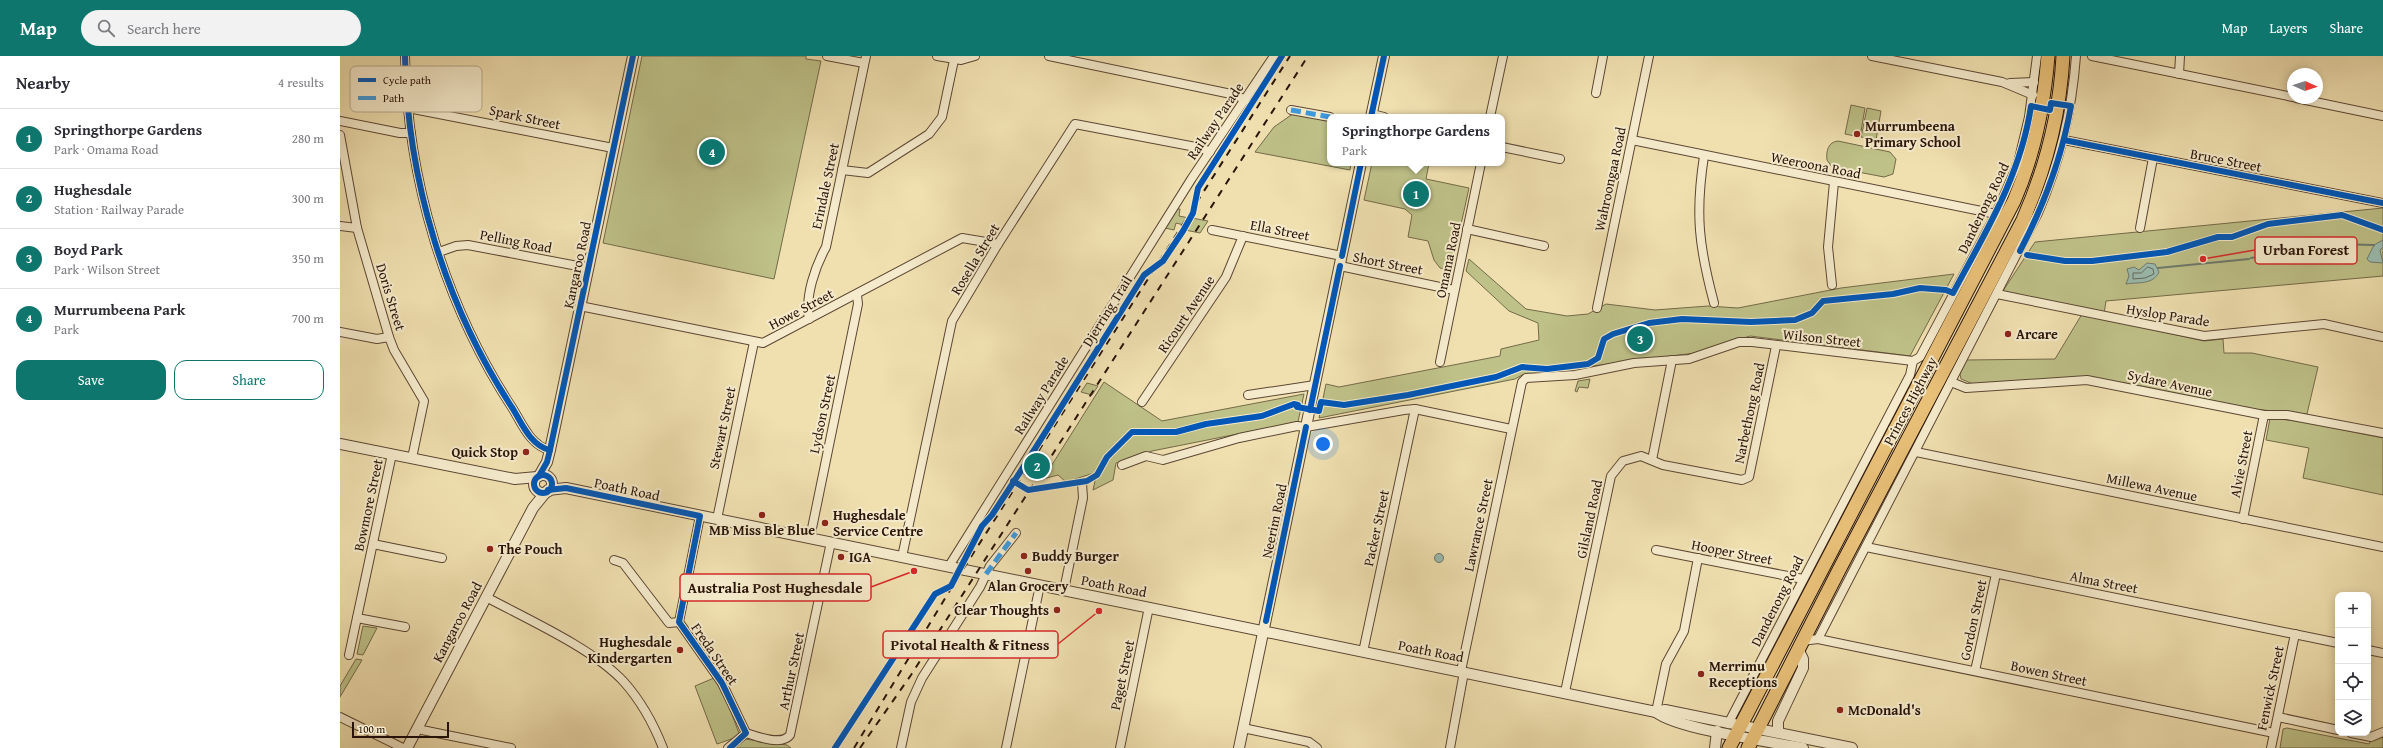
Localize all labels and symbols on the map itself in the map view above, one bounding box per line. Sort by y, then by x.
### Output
legend [350,66,482,112]
north arrow [2287,68,2323,104]
text: Cycle path [383,72,432,88]
street label: Railway Parade [1182,78,1249,164]
text: Path [383,90,405,106]
street label: Spark Street [488,100,563,134]
place label: Murrumbeena Primary School [1865,116,1962,152]
street label: Wahroongaa Road [1589,125,1631,233]
marker: Murrumbeena Primary School [1852,129,1862,139]
pin: 4 [699,137,725,167]
street label: Erindale Street [806,141,844,231]
street label: Bruce Street [2188,143,2264,177]
street label: Weeroona Road [1769,146,1863,184]
street label: Dandenong Road [1952,159,2014,257]
pin: 1 [1403,179,1429,209]
street label: Ella Street [1249,214,1311,246]
street label: Kangaroo Road [558,219,596,310]
street label: Rosella Street [946,219,1004,299]
street label: Omama Road [1430,220,1466,300]
street label: Pelling Road [478,224,554,258]
callout: Urban Forest [2255,237,2357,264]
text: Urban Forest [2263,239,2349,260]
street label: Short Street [1351,246,1425,280]
street label: Doris Street [371,261,411,333]
street label: Ricourt Avenue [1153,271,1220,357]
street label: Djerring Trail [1077,272,1137,350]
street label: Howe Street [765,283,837,334]
street label: Hyslop Parade [2125,299,2211,332]
pin: 3 [1627,324,1653,354]
street label: Wilson Street [1782,324,1862,352]
place label: Arcare [2016,324,2058,344]
marker: Arcare [2003,329,2013,339]
street label: Railway Parade [1009,351,1073,438]
street label: Princes Highway [1878,353,1942,449]
street label: Narbethong Road [1729,360,1770,465]
street label: Sydare Avenue [2126,364,2215,402]
street label: Lydson Street [804,373,840,455]
street label: Stewart Street [703,385,741,471]
street label: Alvie Street [2225,428,2257,499]
your location [1313,434,1333,454]
place label: Quick Stop [451,442,518,462]
marker: Quick Stop [521,447,531,457]
pin: 2 [1024,451,1050,481]
street label: Bowmore Street [348,457,388,553]
street label: Millewa Avenue [2105,468,2200,506]
street label: Poath Road [592,472,662,506]
street label: Lawrance Street [1458,477,1498,573]
street label: Gilsland Road [1571,477,1607,560]
street label: Neerim Road [1256,481,1292,560]
street label: Packer Street [1358,488,1394,568]
place label: Hughesdale Service Centre [833,505,923,541]
marker: MB Miss Ble Blue [757,510,767,520]
marker: Hughesdale Service Centre [820,518,830,528]
place label: MB Miss Ble Blue [709,520,815,540]
street label: Hooper Street [1690,534,1774,570]
place label: The Pouch [498,539,563,559]
marker: The Pouch [485,544,495,554]
place label: Buddy Burger [1032,546,1119,566]
place label: IGA [849,547,871,567]
marker: Buddy Burger [1019,551,1029,561]
marker: IGA [836,552,846,562]
street label: Dandenong Road [1746,552,1809,650]
marker: Alan Grocery [1023,566,1033,576]
street label: Alma Street [2068,566,2140,598]
street label: Poath Road [1079,570,1149,602]
callout: Australia Post Hughesdale [680,574,871,601]
place label: Alan Grocery [988,576,1069,596]
text: Australia Post Hughesdale [687,577,863,598]
street label: Kangaroo Road [427,578,487,666]
street label: Gordon Street [1955,578,1991,662]
place label: Clear Thoughts [954,600,1049,620]
marker: Clear Thoughts [1052,605,1062,615]
street label: Freda Street [687,619,743,689]
street label: Arthur Street [773,630,809,712]
callout: Pivotal Health & Fitness [883,631,1058,658]
place label: Hughesdale Kindergarten [588,632,673,668]
text: Pivotal Health & Fitness [890,634,1050,655]
street label: Poath Road [1396,635,1466,667]
street label: Paget Street [1105,638,1139,712]
street label: Fenwick Street [2251,644,2289,732]
marker: Hughesdale Kindergarten [675,645,685,655]
street label: Bowen Street [2009,655,2089,691]
place label: Merrimu Receptions [1709,656,1777,692]
marker: Merrimu Receptions [1696,669,1706,679]
place label: McDonald's [1848,700,1921,720]
marker: McDonald's [1835,705,1845,715]
scale bar [352,720,449,739]

